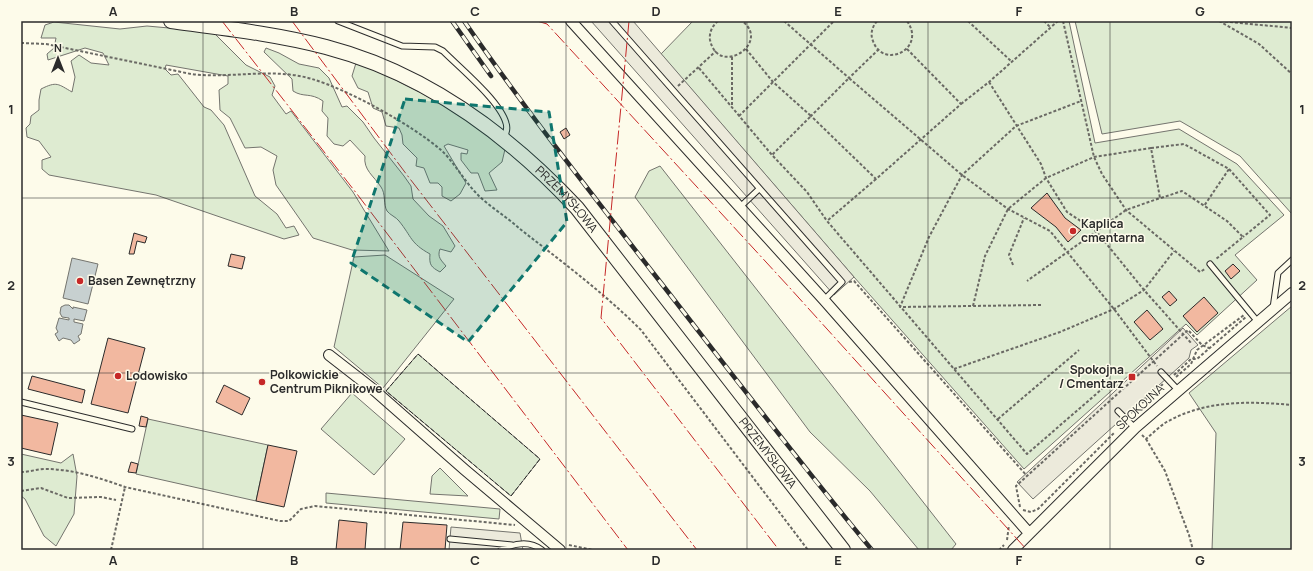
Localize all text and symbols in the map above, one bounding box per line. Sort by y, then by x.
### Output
text: A [109,2,118,20]
text: B [290,2,298,20]
text: C [470,2,480,20]
text: D [651,2,661,20]
text: E [834,2,842,20]
text: F [1016,2,1023,20]
text: G [1195,2,1205,20]
north arrow [38,38,78,78]
text: N [54,40,62,55]
text: 1 [8,100,14,118]
text: 1 [1299,100,1305,118]
street label: PRZEMYSŁOWA [532,162,602,236]
place label: Kaplica cmentarna [1081,215,1145,246]
marker: Kaplica cmentarna [1068,226,1078,236]
place label: Basen Zewnętrzny [88,272,196,289]
text: 2 [7,276,15,294]
marker: Basen Zewnętrzny [75,276,85,286]
text: 2 [1298,276,1306,294]
place label: Spokojna / Cmentarz [1059,361,1124,392]
place label: Polkowickie Centrum Piknikowe [270,366,383,397]
place label: Lodowisko [126,367,188,384]
marker: Lodowisko [113,371,123,381]
marker: Spokojna / Cmentarz [1127,372,1137,382]
marker: Polkowickie Centrum Piknikowe [257,377,267,387]
street label: SPOKOJNA [1112,380,1168,433]
street label: PRZEMYSŁOWA [735,414,801,492]
text: 3 [7,452,15,470]
text: 3 [1298,452,1306,470]
text: A [109,551,118,569]
text: B [290,551,298,569]
text: C [470,551,480,569]
text: D [651,551,661,569]
text: E [834,551,842,569]
text: F [1016,551,1023,569]
text: G [1195,551,1205,569]

